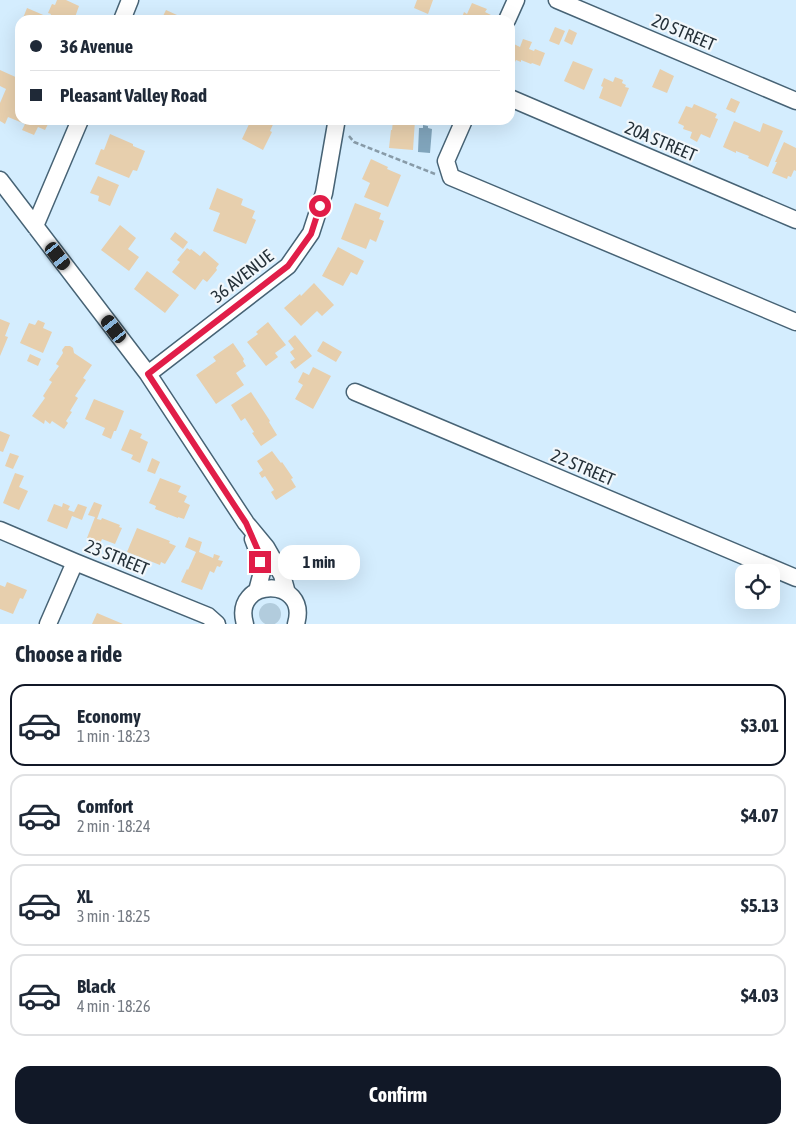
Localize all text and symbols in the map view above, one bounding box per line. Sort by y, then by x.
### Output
street label: 20 STREET [649,9,719,55]
text: 36 Avenue [60,35,133,57]
text: Pleasant Valley Road [60,84,207,106]
street label: 20A STREET [622,117,700,166]
route start [309,195,331,217]
car [42,240,73,272]
street label: 36 AVENUE [207,245,278,307]
car [98,313,129,345]
street label: 22 STREET [548,444,618,490]
street label: 23 STREET [82,535,152,579]
callout: 1 min [278,544,360,580]
route end [249,551,271,573]
text: 1 min [303,553,335,571]
map controls [735,564,780,609]
button: locate [735,564,780,609]
text: Choose a ride [15,641,122,667]
icon: car [17,703,62,748]
text: Economy [77,705,141,727]
text: $3.01 [741,714,779,736]
text: 1 min · 18:23 [77,727,150,745]
icon: car [17,793,62,838]
text: Comfort [77,795,133,817]
text: $4.07 [741,804,779,826]
text: 2 min · 18:24 [77,817,150,835]
icon: car [17,883,62,928]
text: XL [77,885,93,907]
text: $5.13 [741,894,779,916]
text: 3 min · 18:25 [77,907,150,925]
icon: car [17,973,62,1018]
text: Black [77,975,115,997]
text: $4.03 [741,984,779,1006]
text: 4 min · 18:26 [77,997,150,1015]
button: Confirm [15,1066,781,1124]

